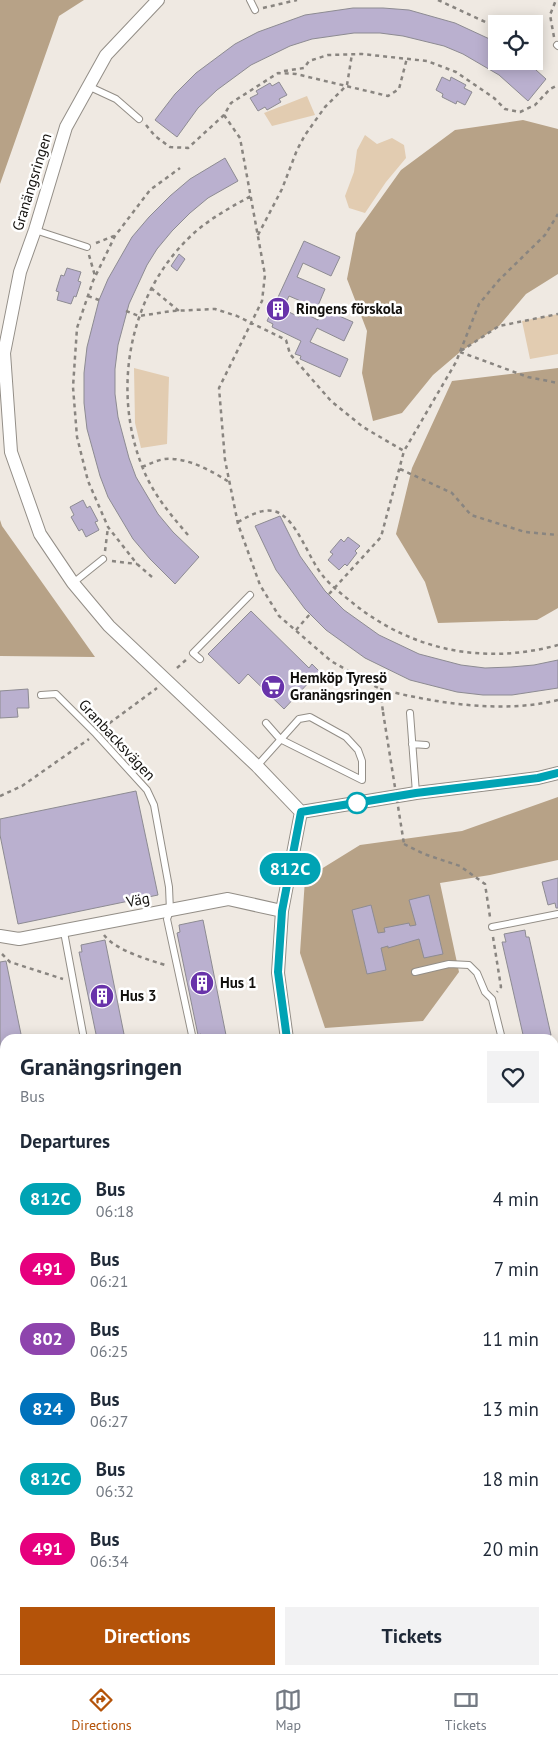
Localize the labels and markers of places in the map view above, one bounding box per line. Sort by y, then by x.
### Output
building icon: Ringens förskola [265,296,291,322]
place label: Ringens förskola [296,299,403,318]
place label: Hemköp Tyresö Granängsringen [290,668,391,704]
supermarket icon: Hemköp Tyresö Granängsringen [260,674,286,700]
unlabelled marker [346,792,368,814]
building icon: Hus 1 [189,970,215,996]
place label: Hus 1 [220,973,256,992]
building icon: Hus 3 [89,983,115,1009]
place label: Hus 3 [120,986,156,1005]

